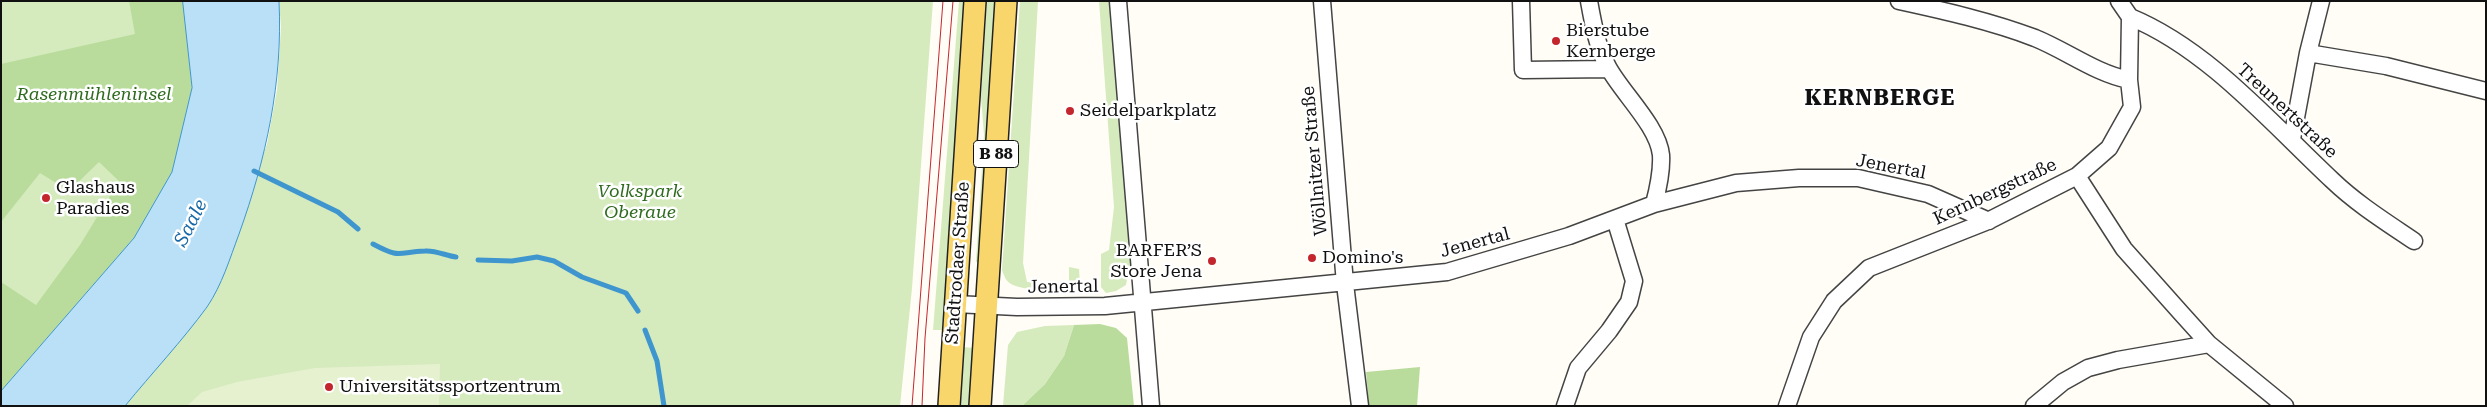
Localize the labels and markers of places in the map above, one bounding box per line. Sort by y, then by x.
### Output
place label: Bierstube Kernberge [1566,20,1656,62]
marker: Bierstube Kernberge [1550,35,1562,47]
place label: Seidelparkplatz [1080,100,1216,122]
marker: Seidelparkplatz [1064,105,1076,117]
place label: Glashaus Paradies [56,177,135,220]
marker: Glashaus Paradies [40,192,52,204]
place label: BARFER’S Store Jena [1110,240,1202,282]
place label: Domino's [1322,247,1403,269]
marker: Domino's [1306,252,1318,264]
marker: BARFER’S Store Jena [1206,255,1218,267]
place label: Universitätssportzentrum [339,376,561,398]
marker: Universitätssportzentrum [323,381,335,393]

